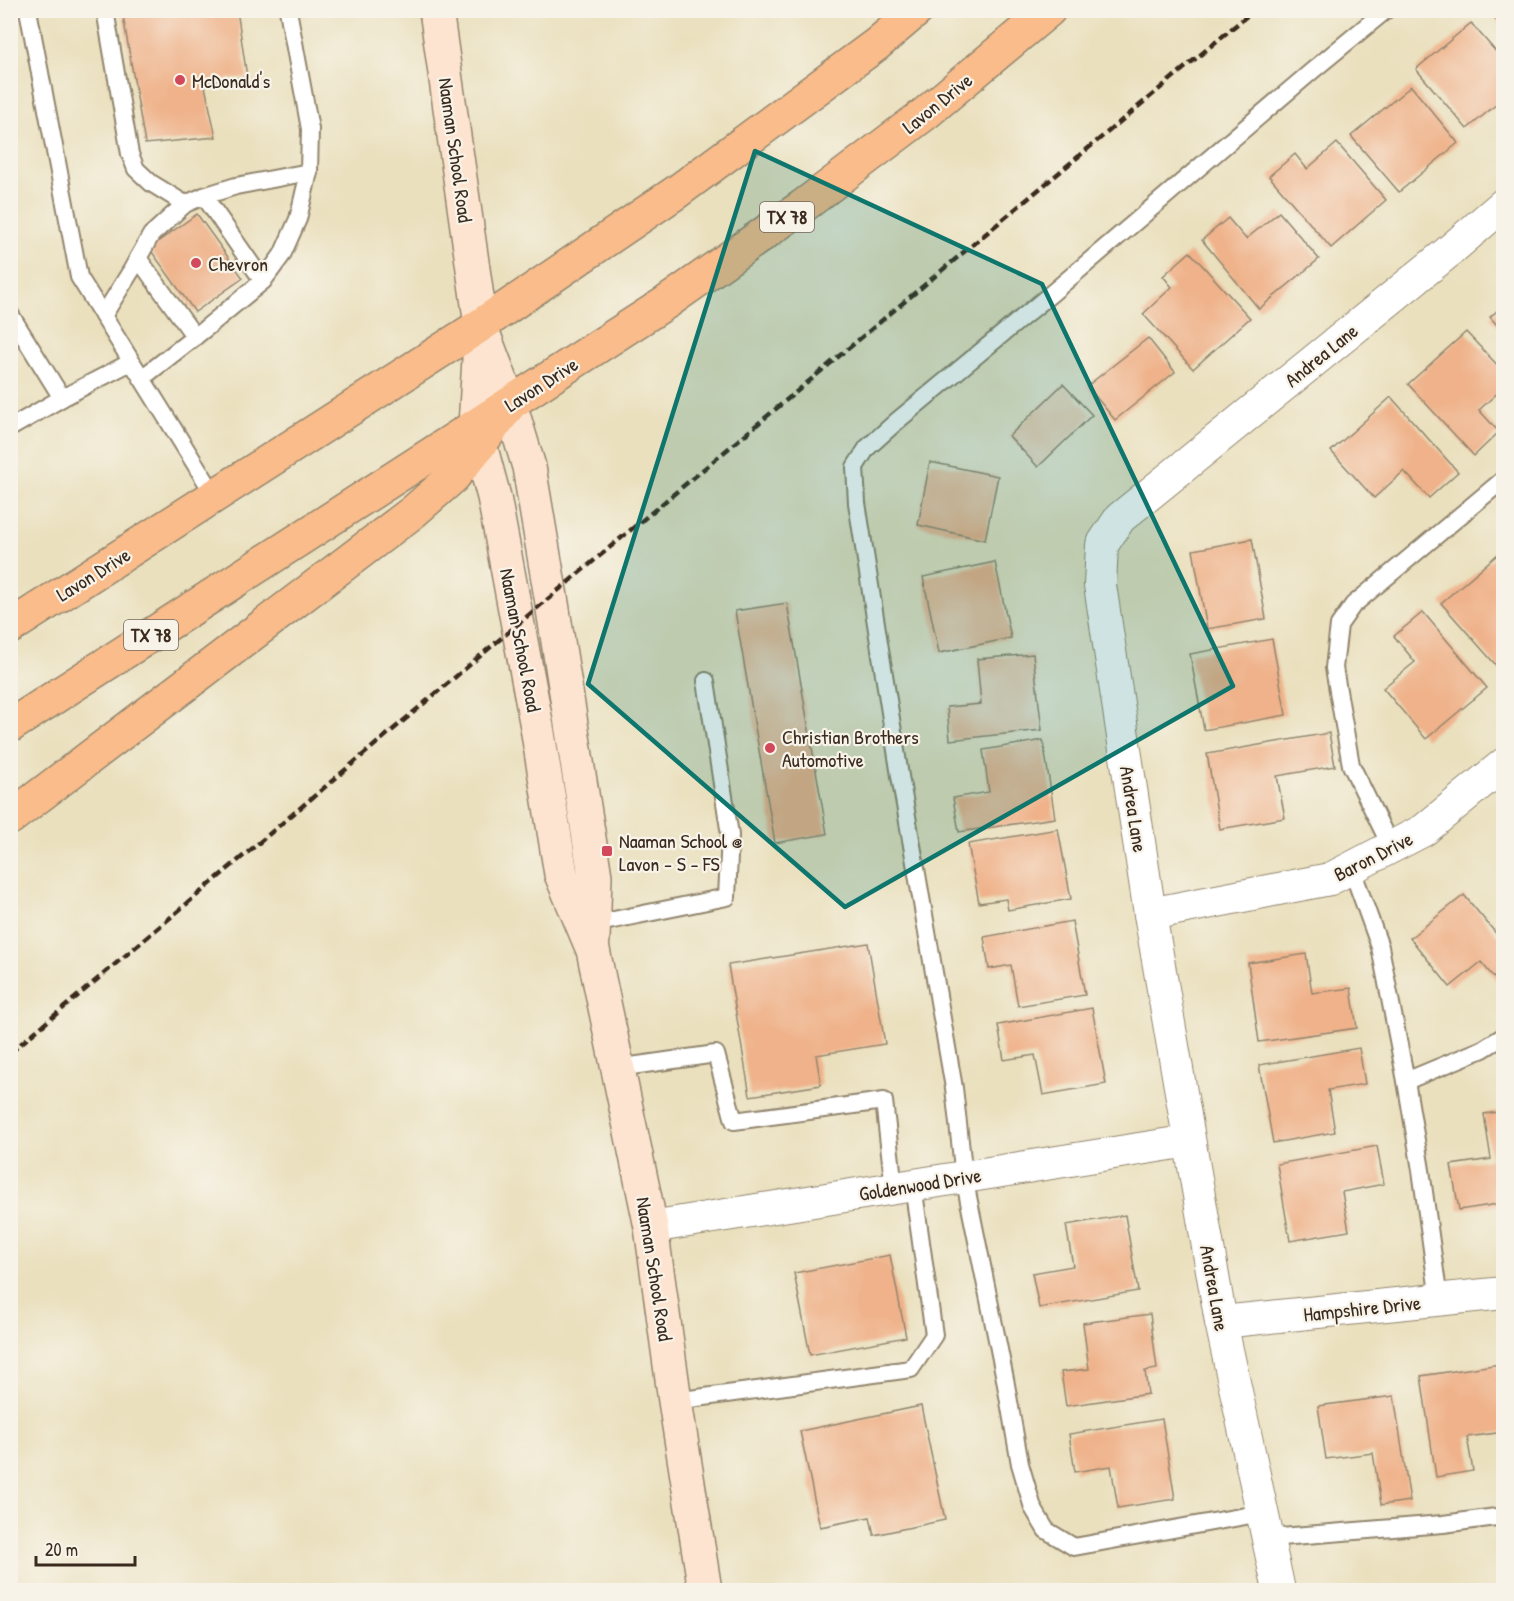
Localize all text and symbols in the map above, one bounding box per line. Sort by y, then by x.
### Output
street label: Lavon Drive [896,66,978,139]
place label: McDonald's [192,67,270,94]
marker: McDonald's [173,73,187,87]
street label: Naaman School Road [433,76,480,224]
road number: TX 78 [760,202,814,232]
place label: Chevron [208,250,268,277]
marker: Chevron [189,256,203,270]
street label: Andrea Lane [1279,317,1363,393]
street label: Lavon Drive [499,350,583,418]
street label: Lavon Drive [51,541,135,607]
street label: Naaman School Road [494,566,548,714]
road number: TX 78 [124,620,178,650]
place label: Christian Brothers Automotive [782,723,919,773]
marker: Christian Brothers Automotive [763,741,777,755]
street label: Andrea Lane [1114,764,1154,854]
street label: Baron Drive [1329,825,1417,887]
place label: Naaman School @ Lavon - S - FS [619,827,743,877]
marker: Naaman School @ Lavon - S - FS [600,844,614,858]
street label: Goldenwood Drive [857,1161,983,1207]
street label: Naaman School Road [630,1195,680,1343]
street label: Andrea Lane [1194,1243,1236,1333]
street label: Hampshire Drive [1302,1288,1422,1328]
scale bar [36,1529,135,1567]
text: 20 m [45,1537,78,1562]

